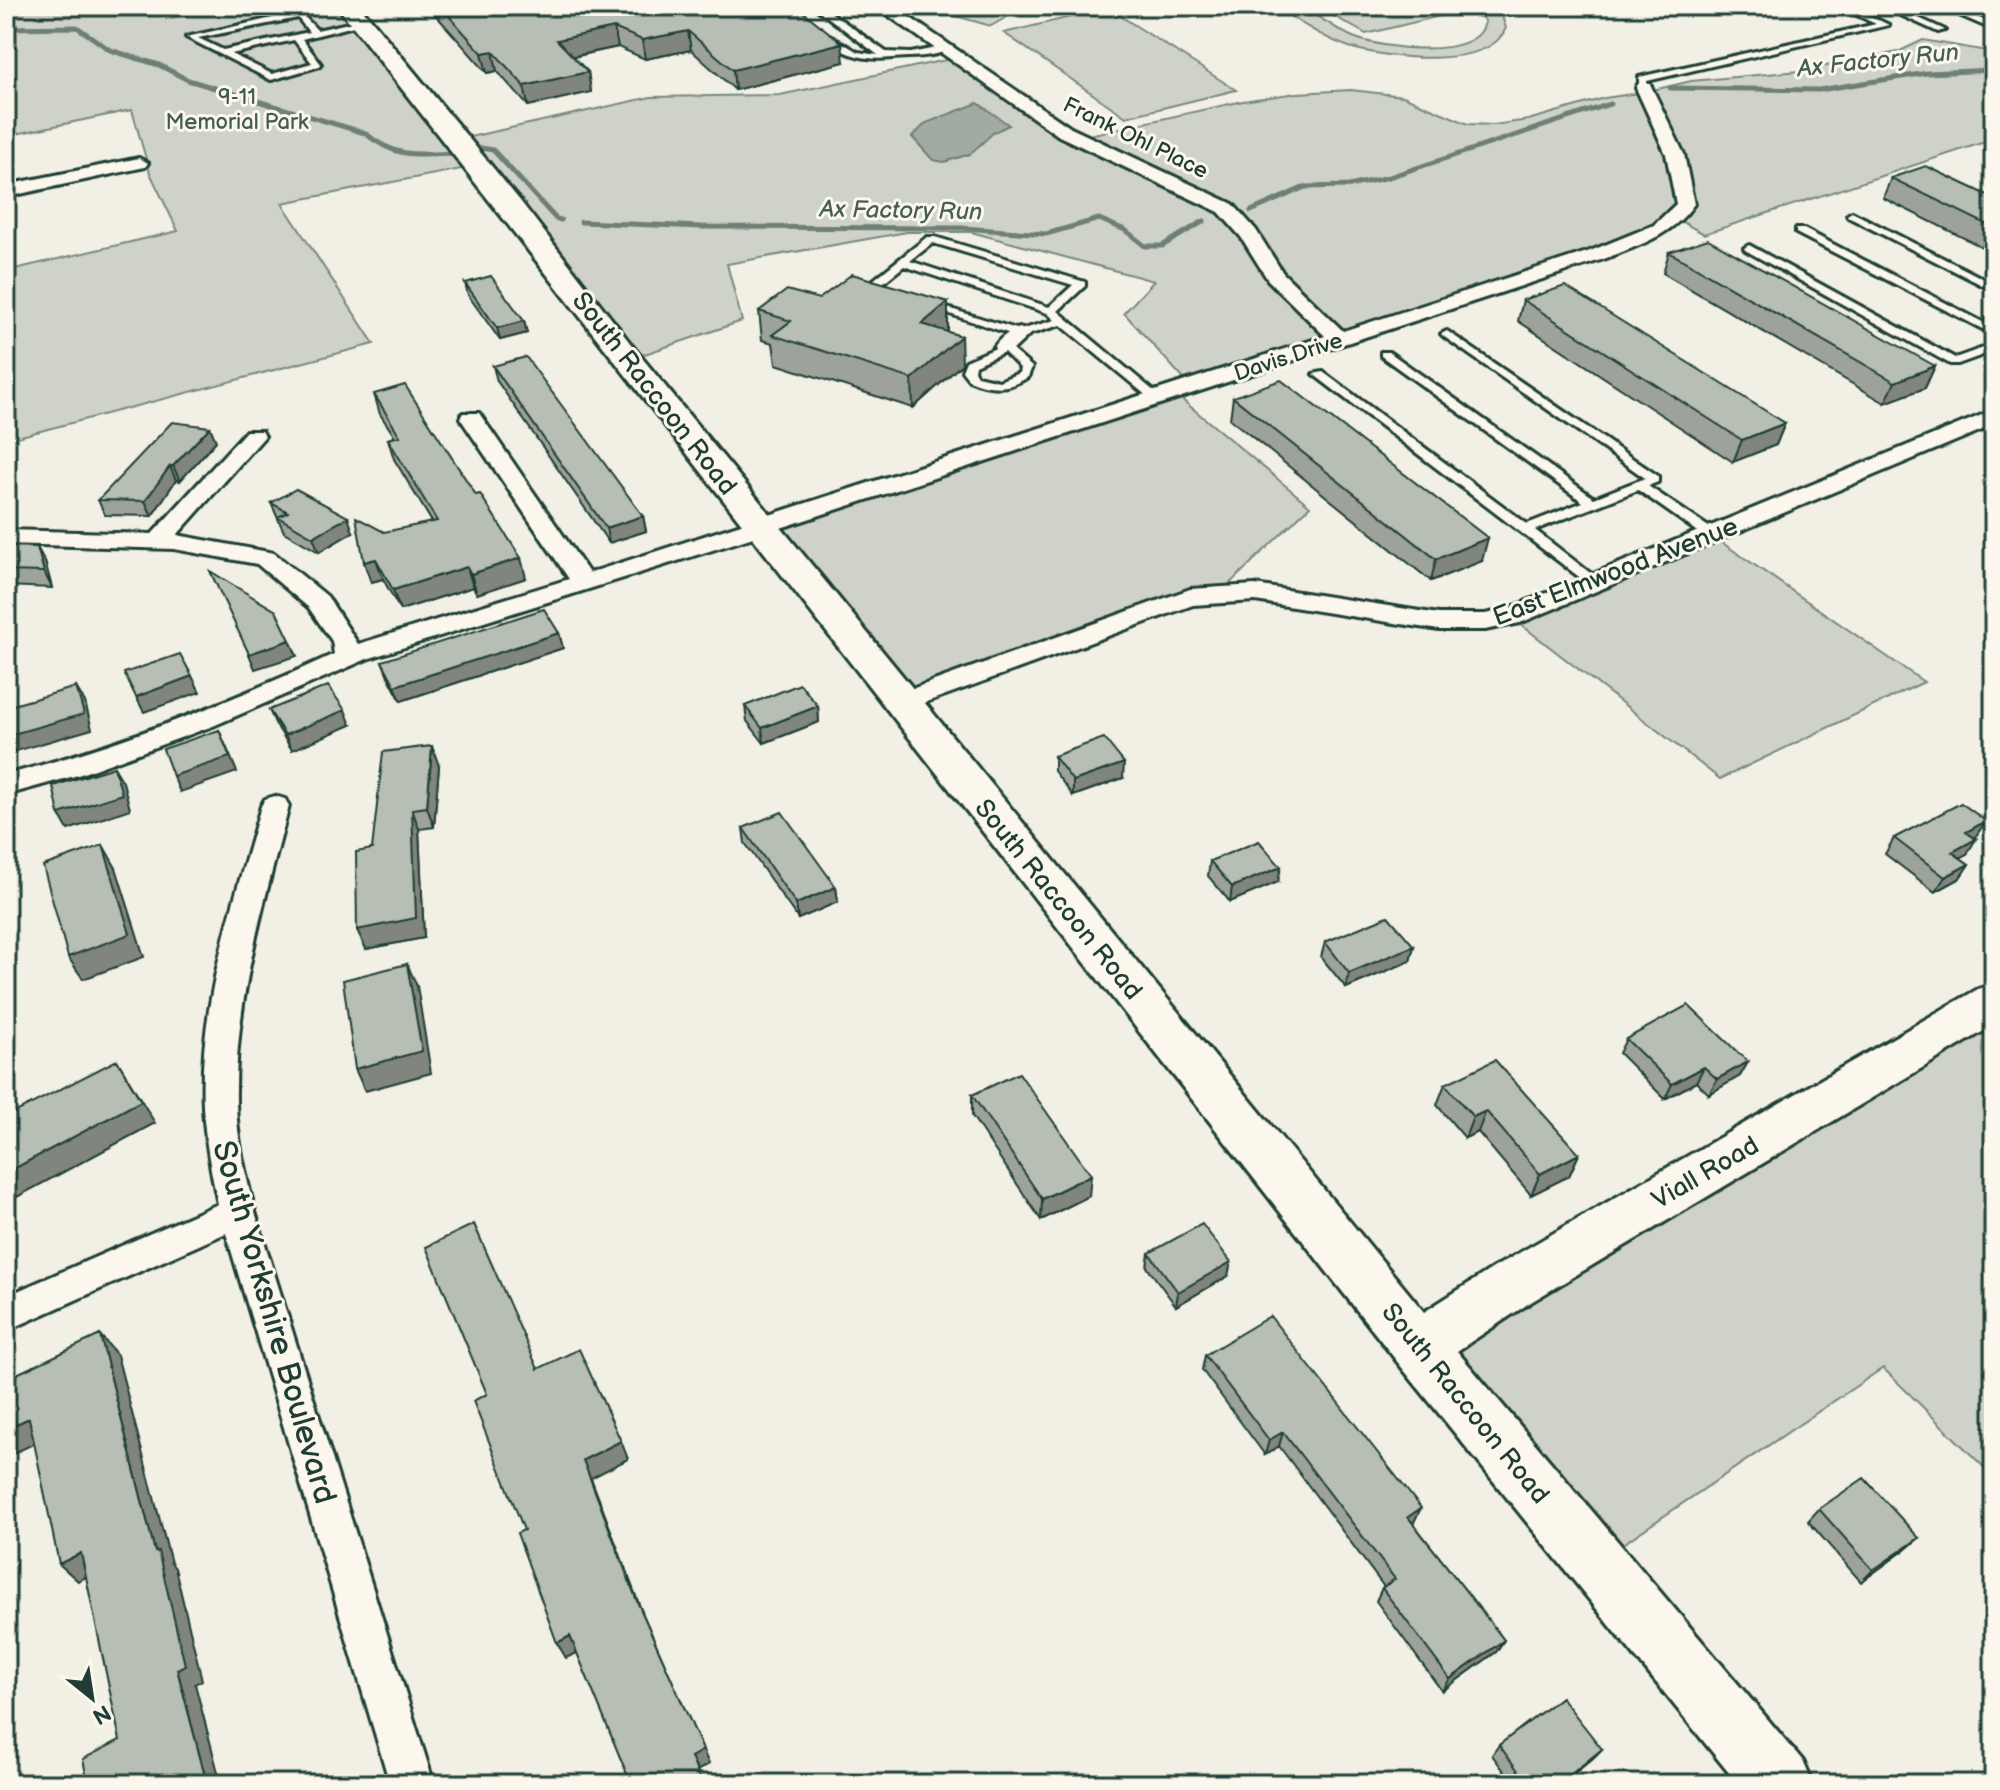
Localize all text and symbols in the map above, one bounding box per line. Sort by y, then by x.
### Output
water label: Ax Factory Run [1795,38,1960,84]
park label: 9-11 Memorial Park [165,84,309,136]
street label: Frank Ohl Place [1059,92,1212,185]
water label: Ax Factory Run [818,195,983,226]
street label: South Raccoon Road [565,286,743,502]
street label: Davis Drive [1231,327,1346,388]
street label: East Elmwood Avenue [1489,511,1742,633]
street label: South Raccoon Road [967,793,1148,1006]
street label: Viall Road [1647,1130,1765,1216]
street label: South Yorkshire Boulevard [203,1136,344,1508]
street label: South Raccoon Road [1374,1297,1555,1510]
north arrow [52,1658,132,1738]
text: N [87,1698,115,1730]

